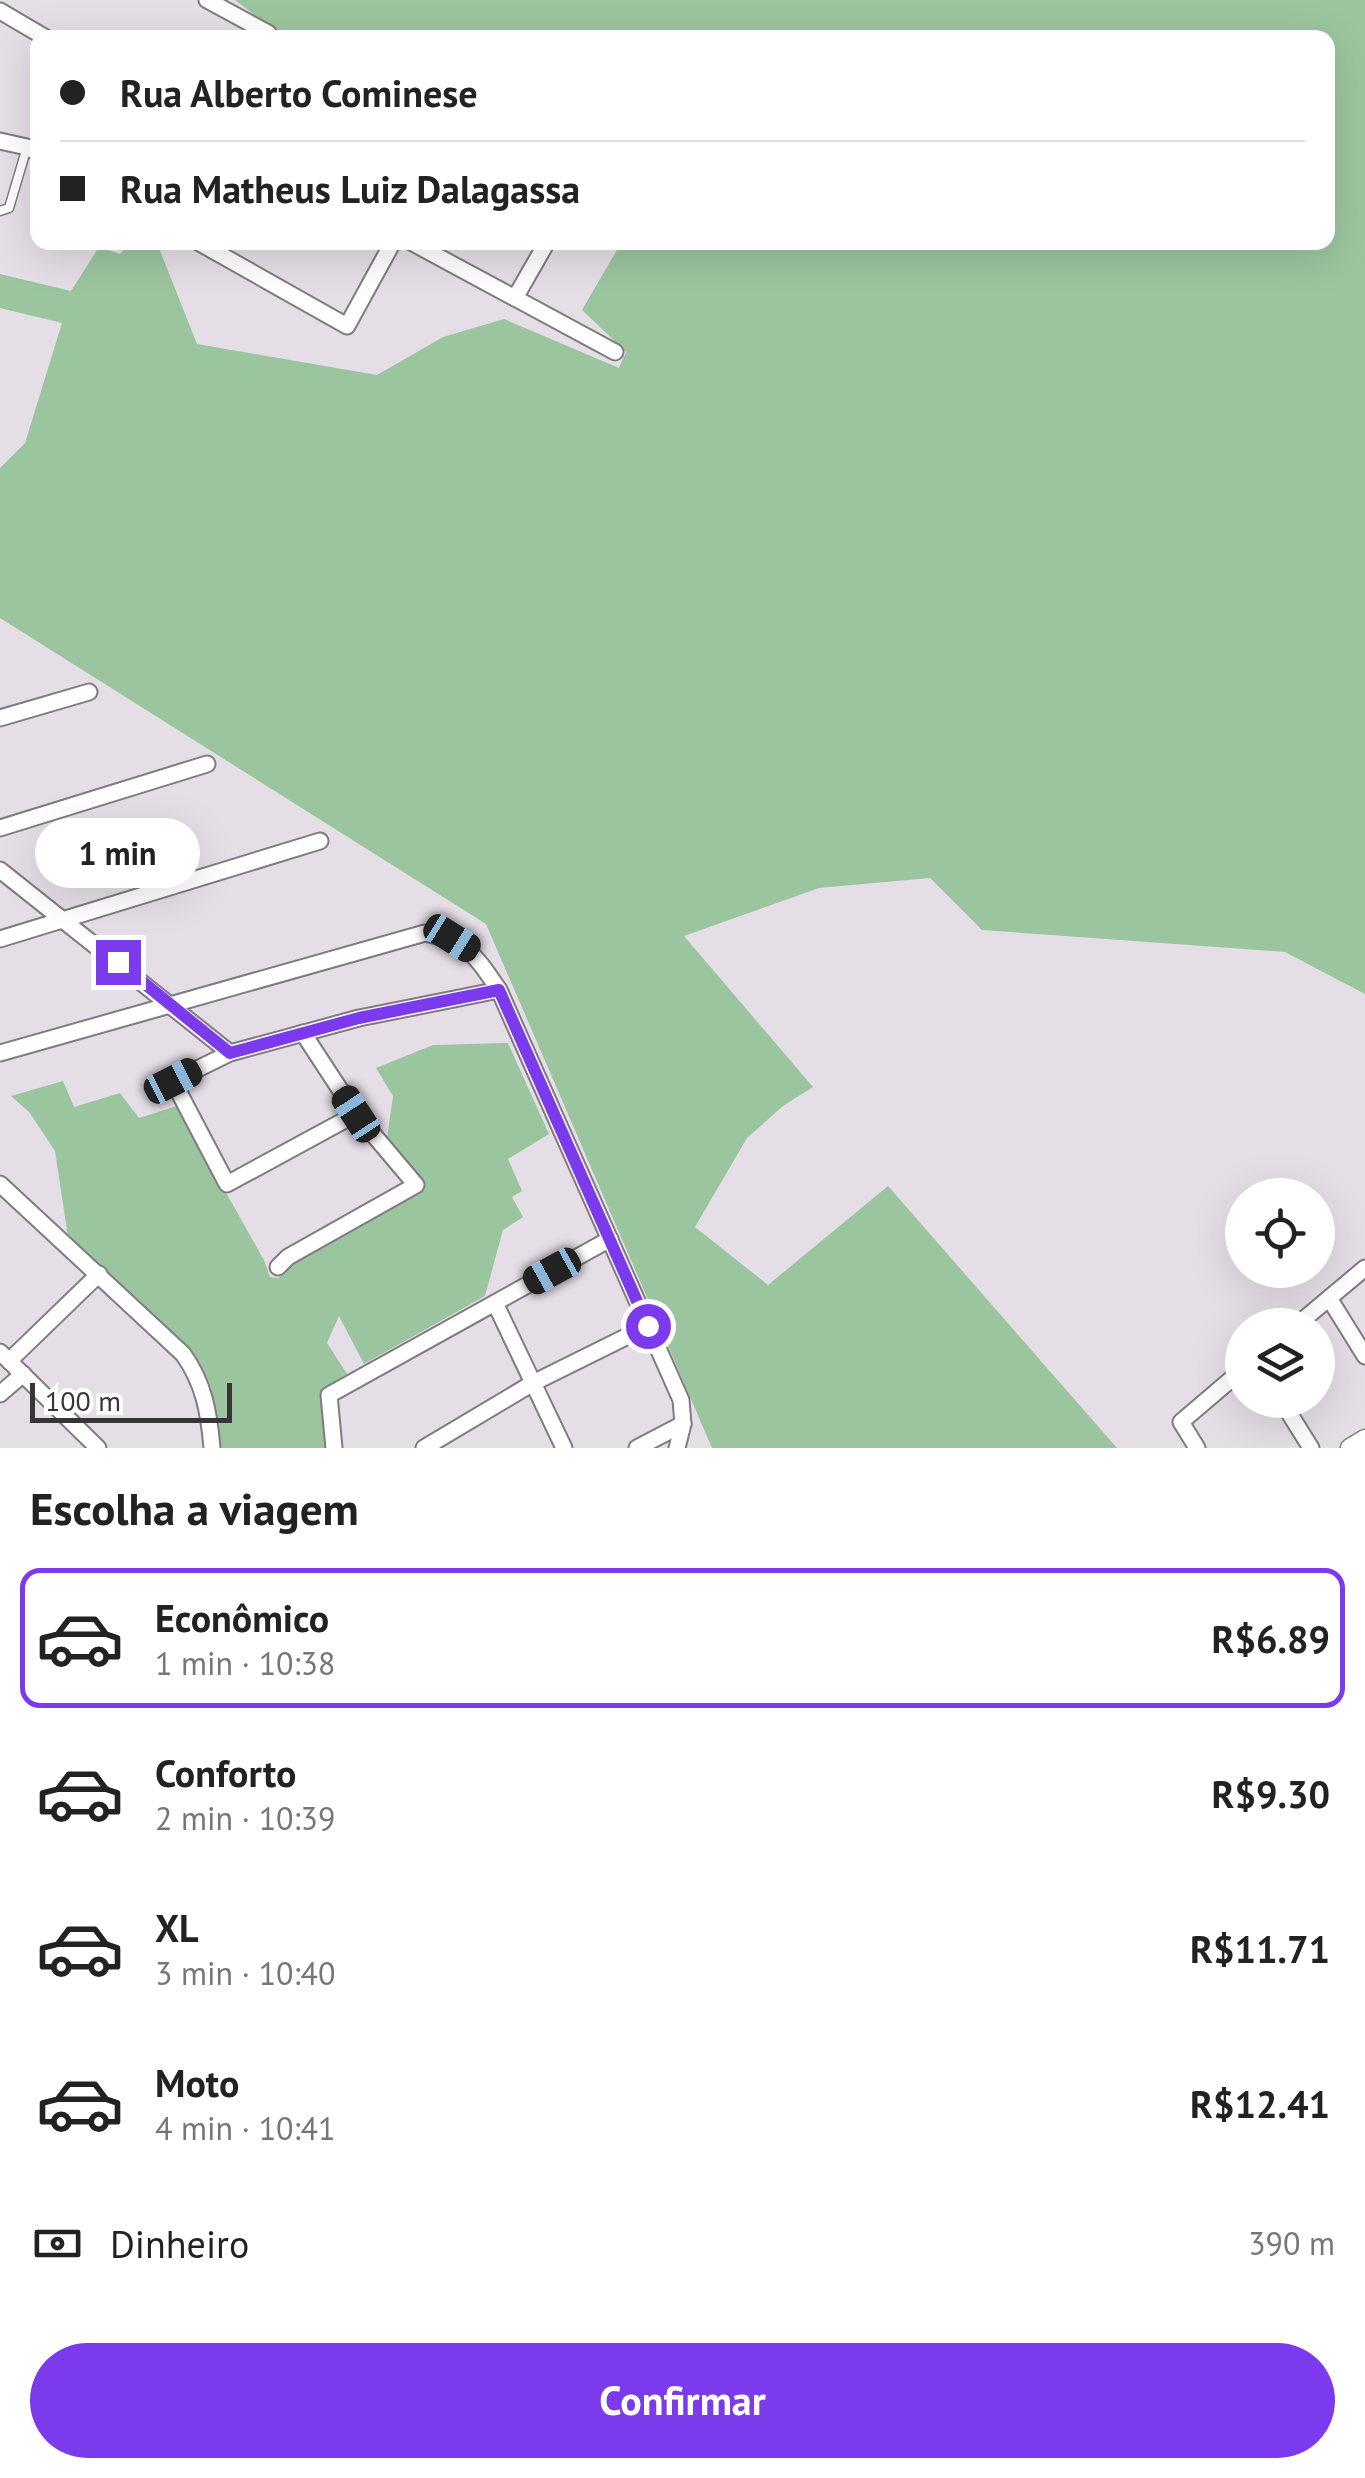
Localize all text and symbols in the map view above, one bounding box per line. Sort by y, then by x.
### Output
text: Rua Alberto Cominese [120,68,478,117]
text: Rua Matheus Luiz Dalagassa [120,164,580,213]
callout: 1 min [36,817,200,887]
text: 1 min [78,832,157,874]
car [419,909,485,967]
route end [96,940,141,985]
car [139,1054,207,1108]
car [327,1081,385,1147]
map controls [1225,1178,1335,1418]
button: locate [1225,1178,1335,1288]
car [518,1243,586,1299]
route start [626,1304,671,1349]
button: layers [1225,1308,1335,1418]
scale bar [30,1378,232,1422]
text: 100 m [45,1382,121,1419]
text: Escolha a viagem [30,1479,359,1537]
icon: car [35,1593,125,1683]
text: Econômico [155,1593,329,1642]
text: R$6.89 [1212,1614,1330,1663]
text: 1 min · 10:38 [155,1642,335,1684]
icon: car [35,1748,125,1838]
text: Conforto [155,1748,296,1797]
text: R$9.30 [1212,1769,1330,1818]
text: 2 min · 10:39 [155,1797,335,1839]
icon: car [35,1903,125,1993]
text: XL [155,1903,199,1952]
text: R$11.71 [1190,1924,1330,1973]
text: 3 min · 10:40 [155,1952,335,1994]
icon: car [35,2058,125,2148]
text: Moto [155,2058,239,2107]
text: R$12.41 [1190,2079,1330,2128]
text: 4 min · 10:41 [155,2107,335,2149]
icon: cash [30,2216,85,2271]
text: Dinheiro [110,2219,249,2268]
text: 390 m [1248,2222,1335,2264]
button: Confirmar [30,2343,1335,2458]

